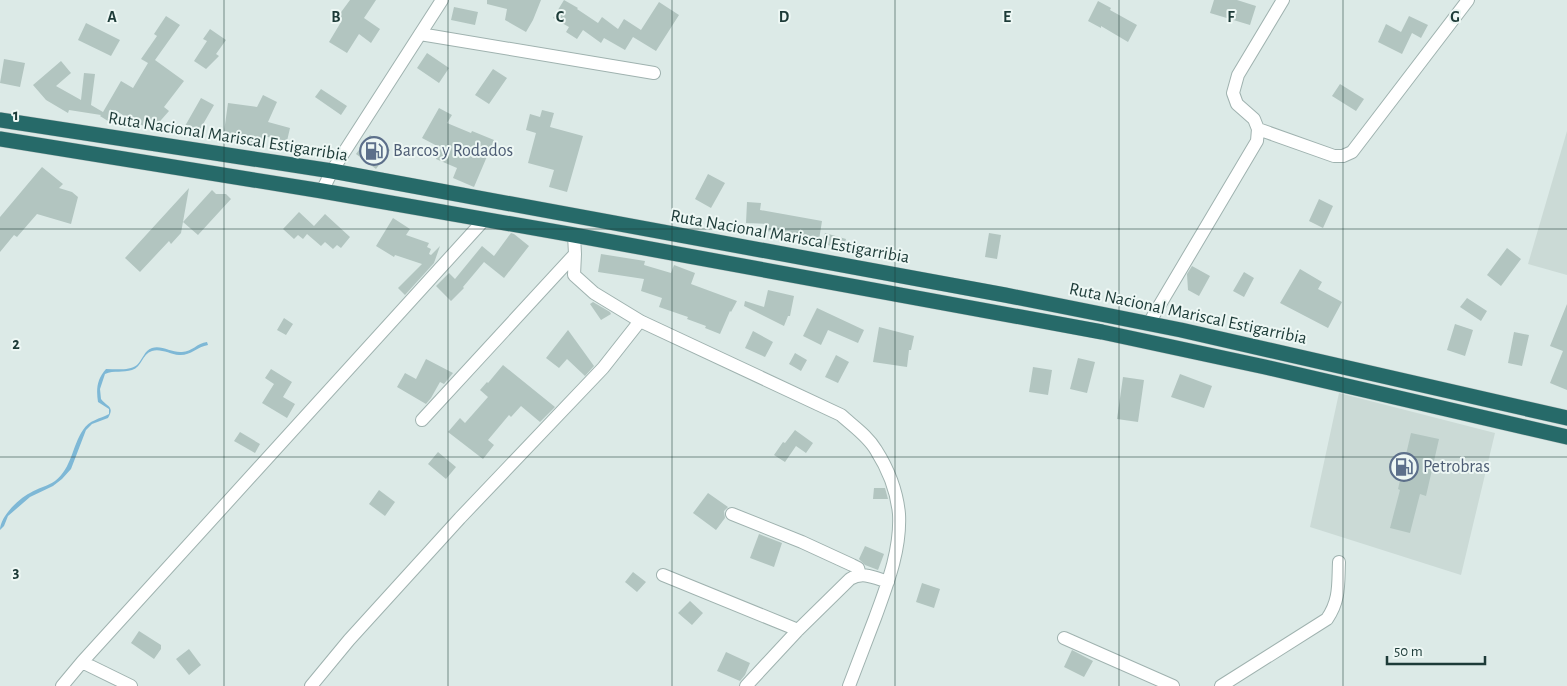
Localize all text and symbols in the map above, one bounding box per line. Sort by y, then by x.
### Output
text: A [107,9,117,25]
text: B [331,9,341,25]
text: C [556,9,565,25]
text: D [779,9,790,25]
text: E [1003,9,1011,25]
text: F [1227,9,1235,25]
text: G [1450,9,1460,25]
text: 1 [13,107,19,123]
street label: Ruta Nacional Mariscal Estigarribia [107,109,349,165]
fuel station icon: Barcos y Rodados [359,136,389,166]
place label: Barcos y Rodados [393,142,513,160]
street label: Ruta Nacional Mariscal Estigarribia [669,207,911,267]
street label: Ruta Nacional Mariscal Estigarribia [1068,280,1308,348]
text: 2 [12,336,20,352]
fuel station icon: Petrobras [1389,452,1419,482]
place label: Petrobras [1423,458,1490,476]
text: 3 [13,564,20,580]
scale bar [1387,634,1484,666]
text: 50 m [1394,644,1423,659]

